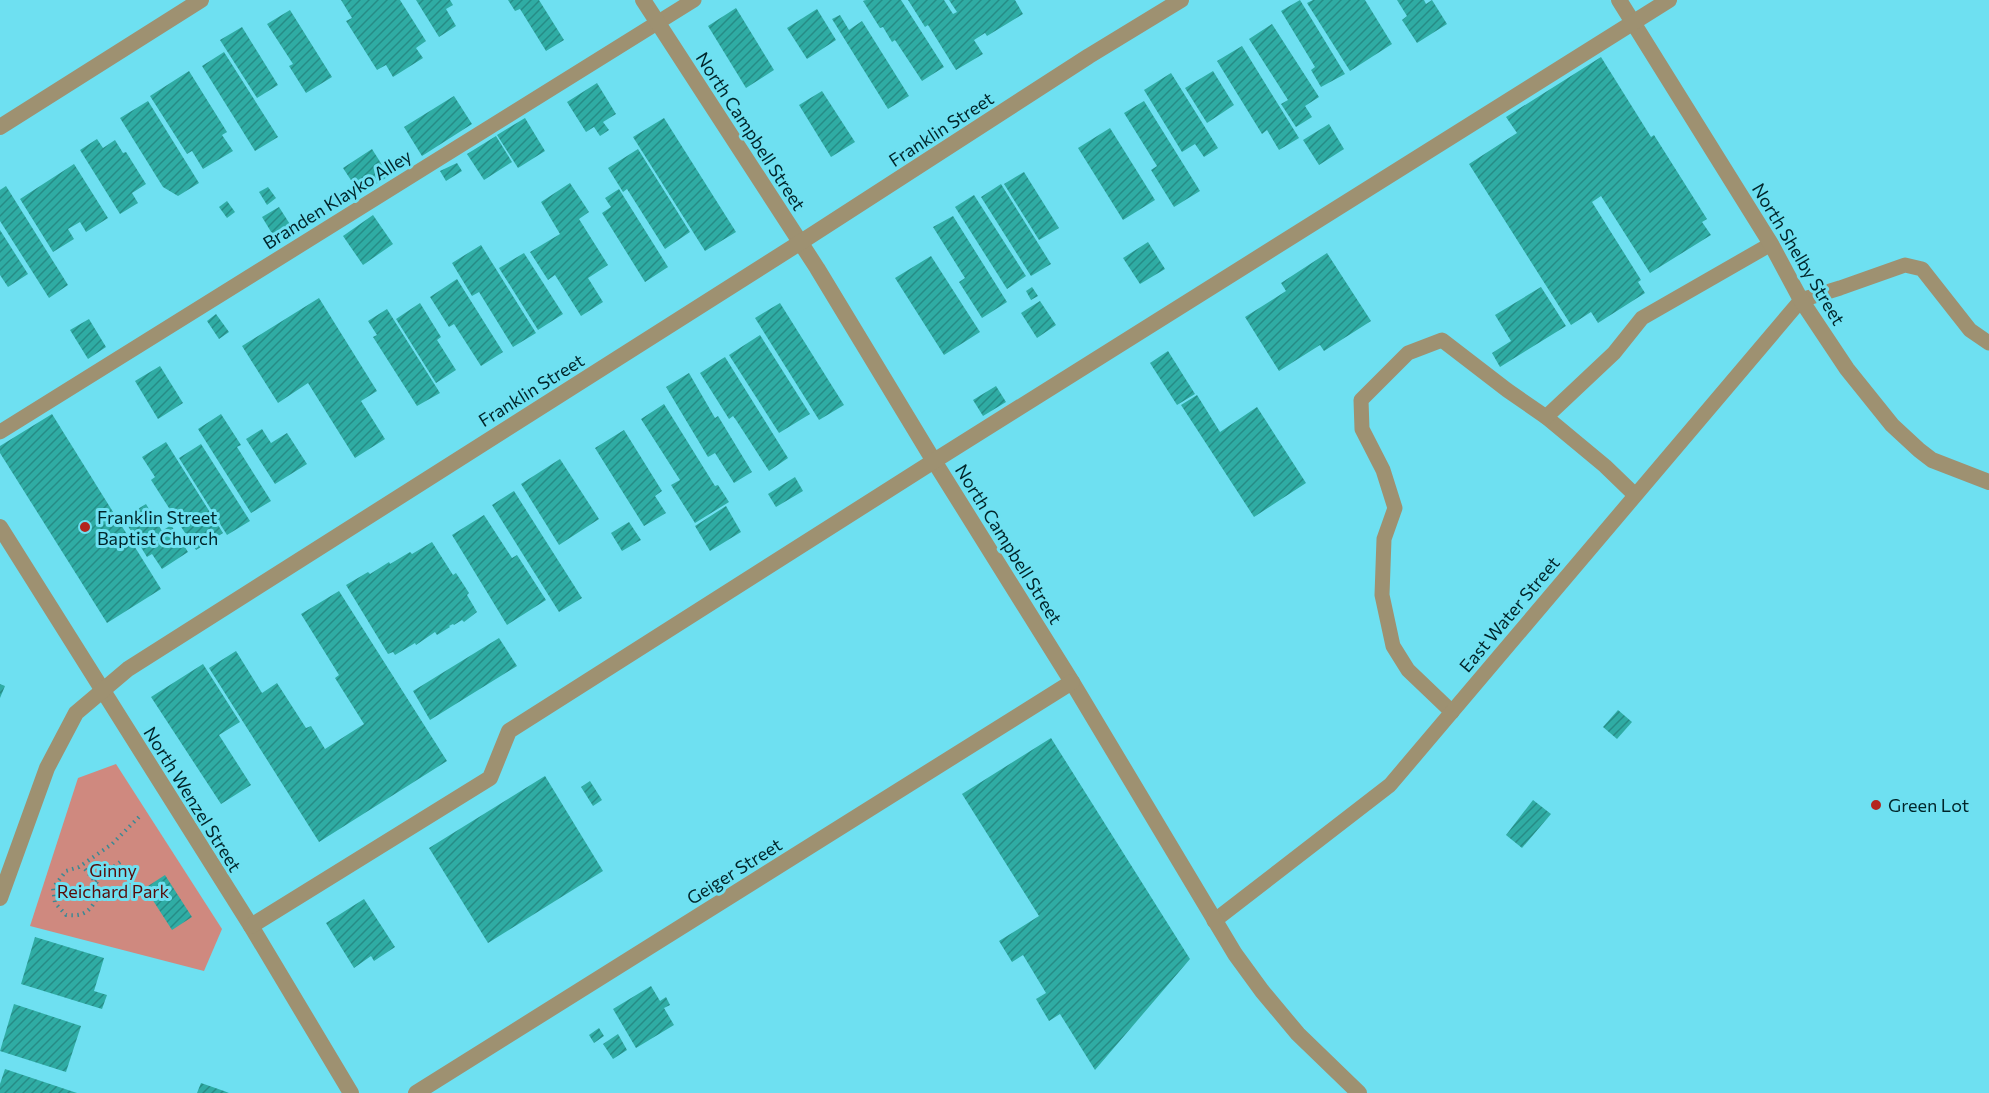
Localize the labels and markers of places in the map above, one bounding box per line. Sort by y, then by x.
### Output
place label: Franklin Street Baptist Church [97,506,218,549]
marker: Franklin Street Baptist Church [78,520,92,534]
place label: Green Lot [1888,794,1969,816]
marker: Green Lot [1869,798,1883,812]

